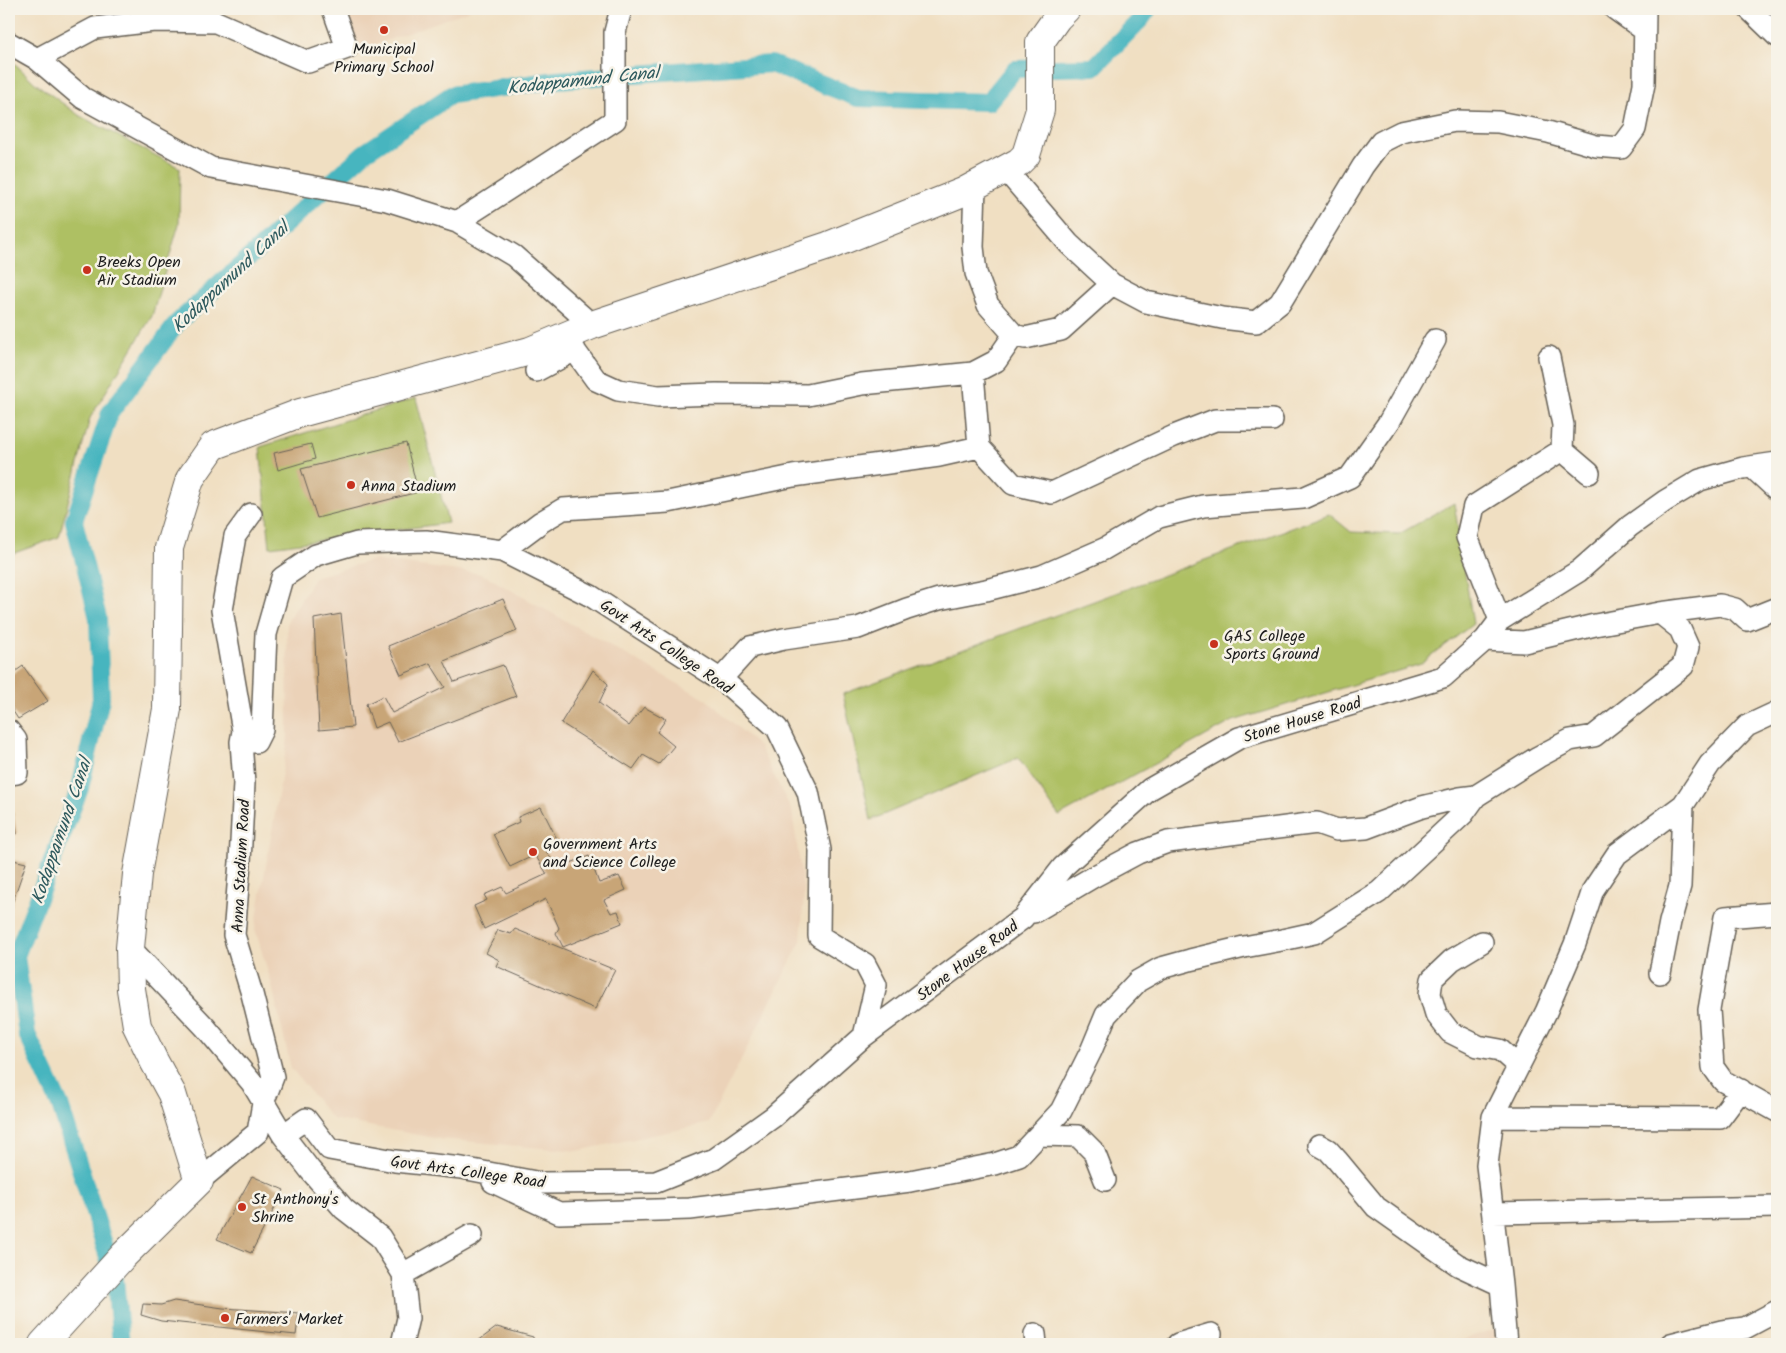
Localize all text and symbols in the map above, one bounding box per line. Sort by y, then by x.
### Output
marker: Municipal Primary School [378,24,390,36]
place label: Municipal Primary School [334,37,434,80]
water label: Kodappamund Canal [506,59,664,104]
water label: Kodappamund Canal [165,213,299,341]
place label: Breeks Open Air Stadium [97,250,181,293]
marker: Breeks Open Air Stadium [81,264,93,276]
place label: Anna Stadium [361,474,456,499]
marker: Anna Stadium [345,479,357,491]
street label: Govt Arts College Road [594,593,739,702]
place label: GAS College Sports Ground [1224,624,1320,667]
marker: GAS College Sports Ground [1208,638,1220,650]
street label: Stone House Road [1240,690,1366,750]
water label: Kodappamund Canal [24,751,102,908]
street label: Anna Stadium Road [226,798,258,933]
place label: Government Arts and Science College [543,832,676,875]
marker: Government Arts and Science College [527,846,539,858]
street label: Stone House Road [912,914,1025,1008]
street label: Govt Arts College Road [389,1149,548,1196]
place label: St Anthony's Shrine [252,1187,339,1230]
marker: St Anthony's Shrine [236,1201,248,1213]
place label: Farmers' Market [235,1307,344,1332]
marker: Farmers' Market [219,1312,231,1324]

